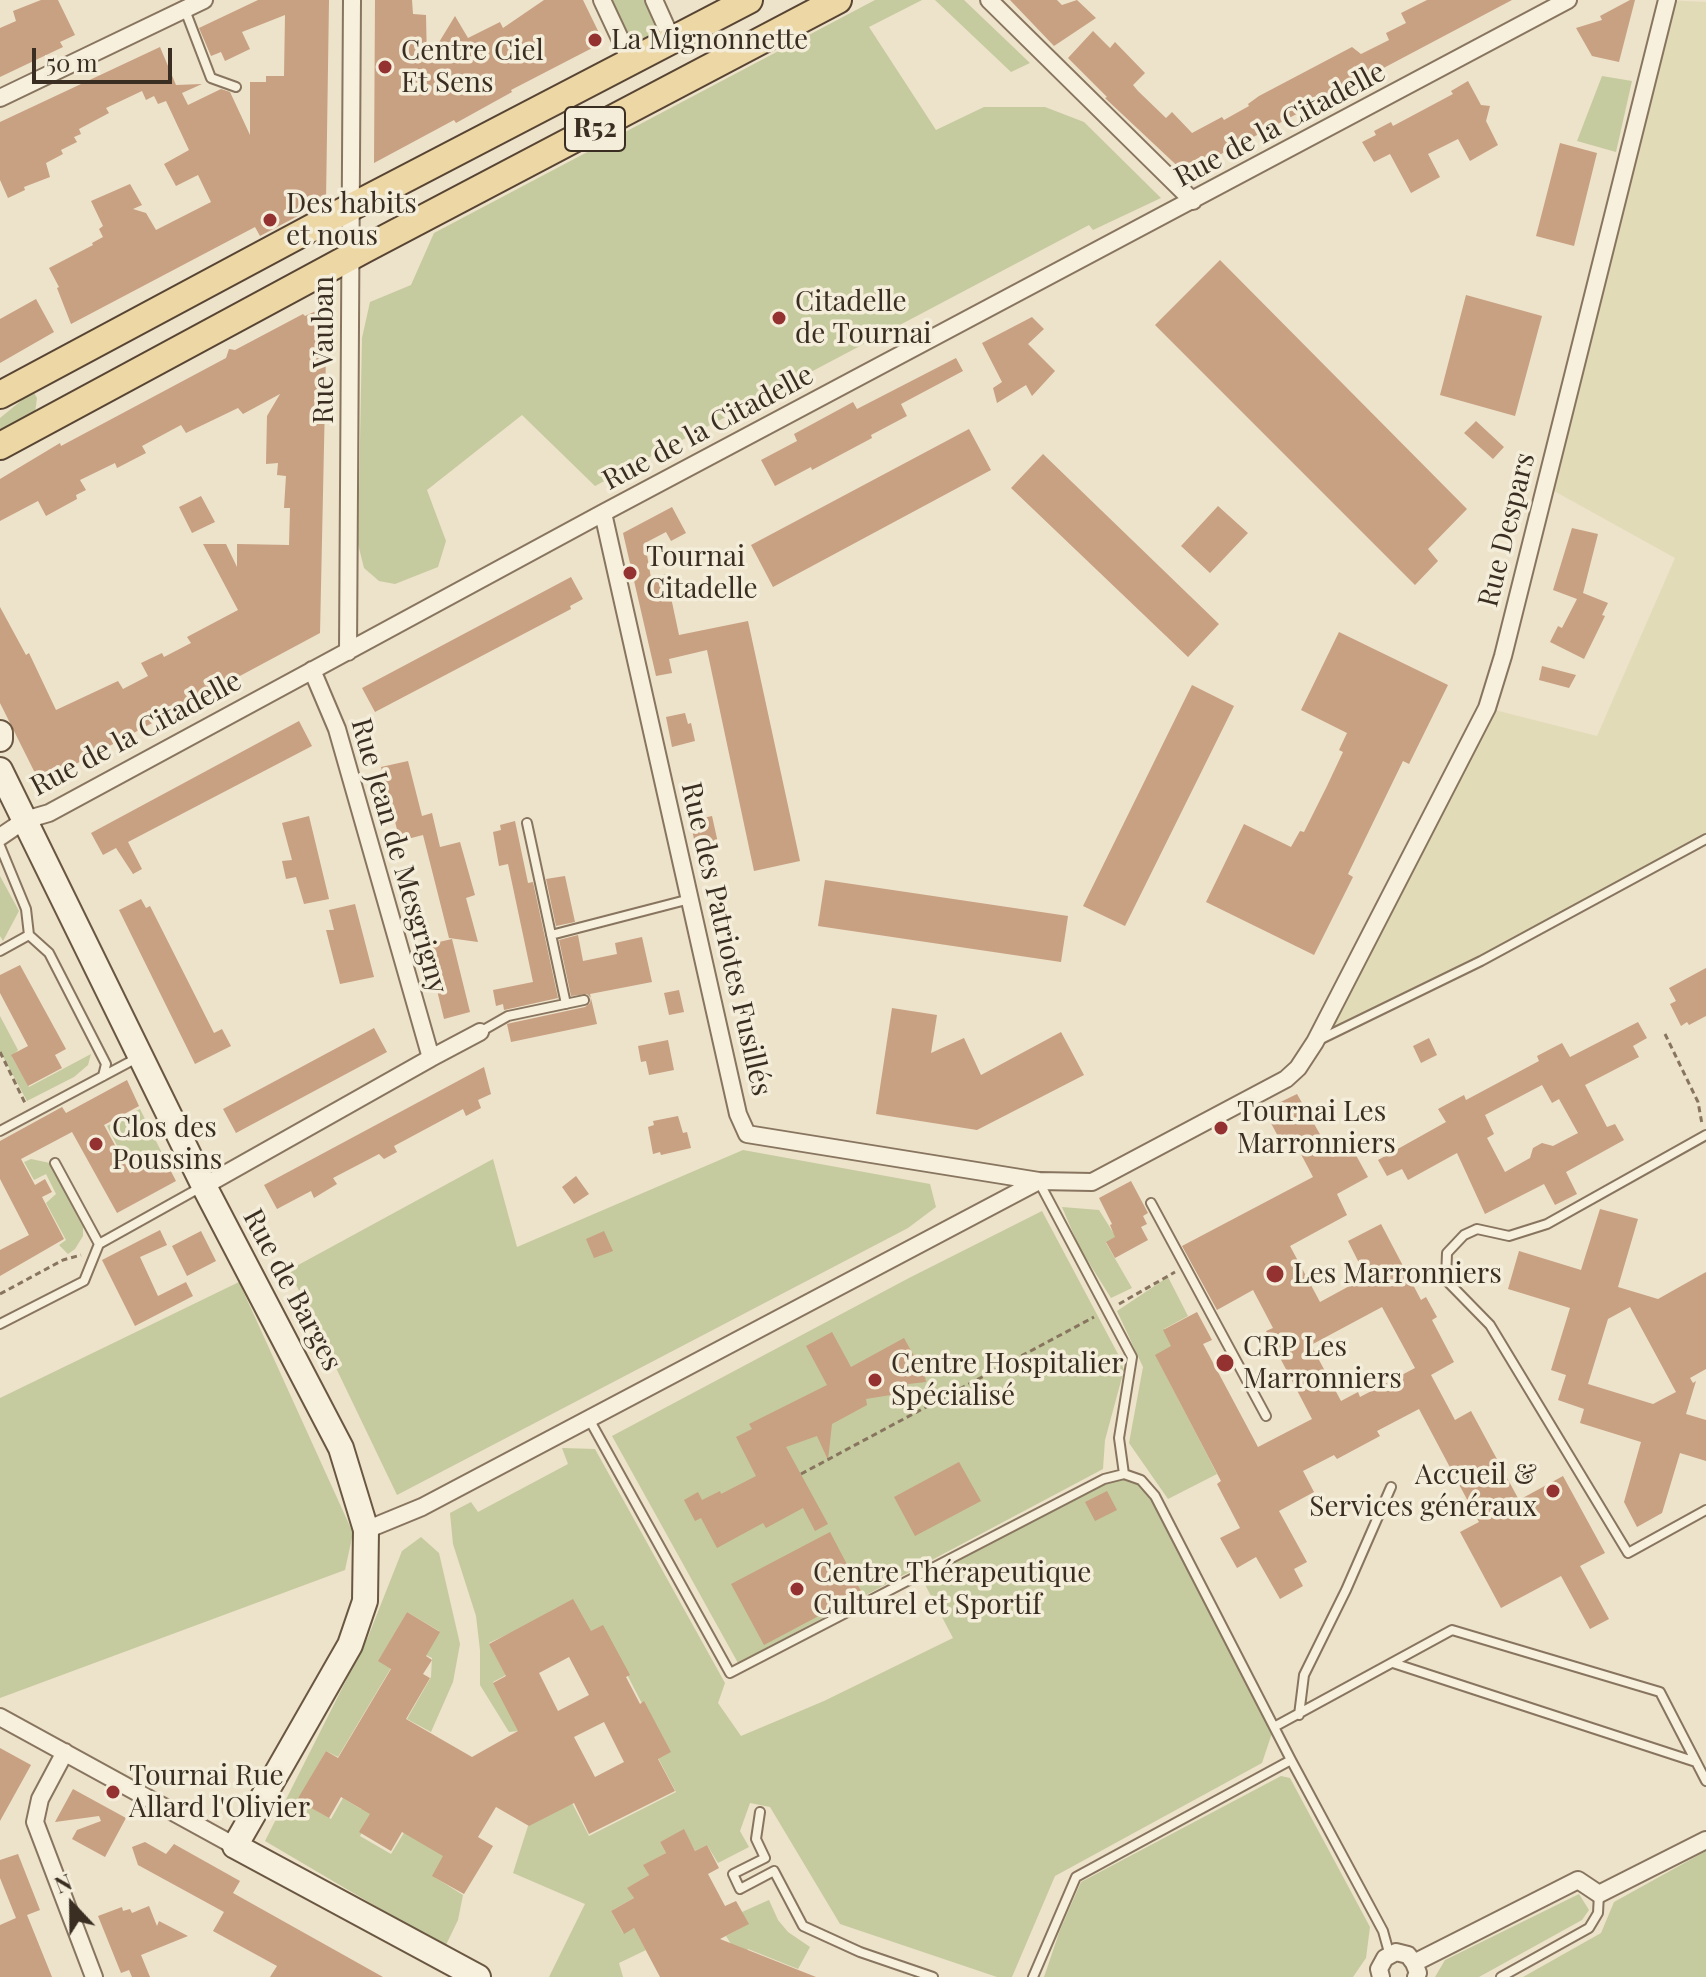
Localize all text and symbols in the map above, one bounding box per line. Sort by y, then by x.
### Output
place label: La Mignonnette [611,23,808,57]
marker: La Mignonnette [586,31,604,49]
scale bar [36,32,176,82]
place label: Centre Ciel Et Sens [401,34,544,100]
text: 50 m [46,46,98,78]
street label: Rue de la Citadelle [1169,55,1391,195]
marker: Centre Ciel Et Sens [376,58,394,76]
road number: R52 [565,107,625,151]
place label: Des habits et nous [286,187,417,253]
marker: Des habits et nous [261,211,279,229]
street label: Rue Vauban [307,276,341,424]
place label: Citadelle de Tournai [795,285,932,351]
marker: Citadelle de Tournai [770,309,788,327]
street label: Rue de la Citadelle [597,358,819,498]
street label: Rue Despars [1472,449,1542,611]
place label: Tournai Citadelle [646,540,758,606]
marker: Tournai Citadelle [621,564,639,582]
street label: Rue de la Citadelle [25,664,247,804]
street label: Rue Jean de Mesgrigny [344,715,454,997]
street label: Rue des Patriotes Fusillés [674,779,778,1099]
place label: Tournai Les Marronniers [1237,1095,1396,1161]
place label: Clos des Poussins [112,1111,222,1177]
marker: Tournai Les Marronniers [1212,1119,1230,1137]
marker: Clos des Poussins [87,1135,105,1153]
street label: Rue de Barges [235,1204,349,1376]
place label: Les Marronniers [1293,1257,1502,1291]
marker: Les Marronniers [1264,1263,1286,1285]
place label: CRP Les Marronniers [1243,1330,1402,1396]
place label: Centre Hospitalier Spécialisé [891,1347,1124,1413]
marker: CRP Les Marronniers [1214,1352,1236,1374]
marker: Centre Hospitalier Spécialisé [866,1371,884,1389]
place label: Accueil & Services généraux [1309,1458,1537,1524]
marker: Accueil & Services généraux [1544,1482,1562,1500]
place label: Centre Thérapeutique Culturel et Sportif [813,1556,1091,1622]
marker: Centre Thérapeutique Culturel et Sportif [788,1580,806,1598]
place label: Tournai Rue Allard l'Olivier [129,1759,310,1825]
marker: Tournai Rue Allard l'Olivier [104,1783,122,1801]
north arrow [32,1865,112,1945]
text: N [50,1866,76,1900]

